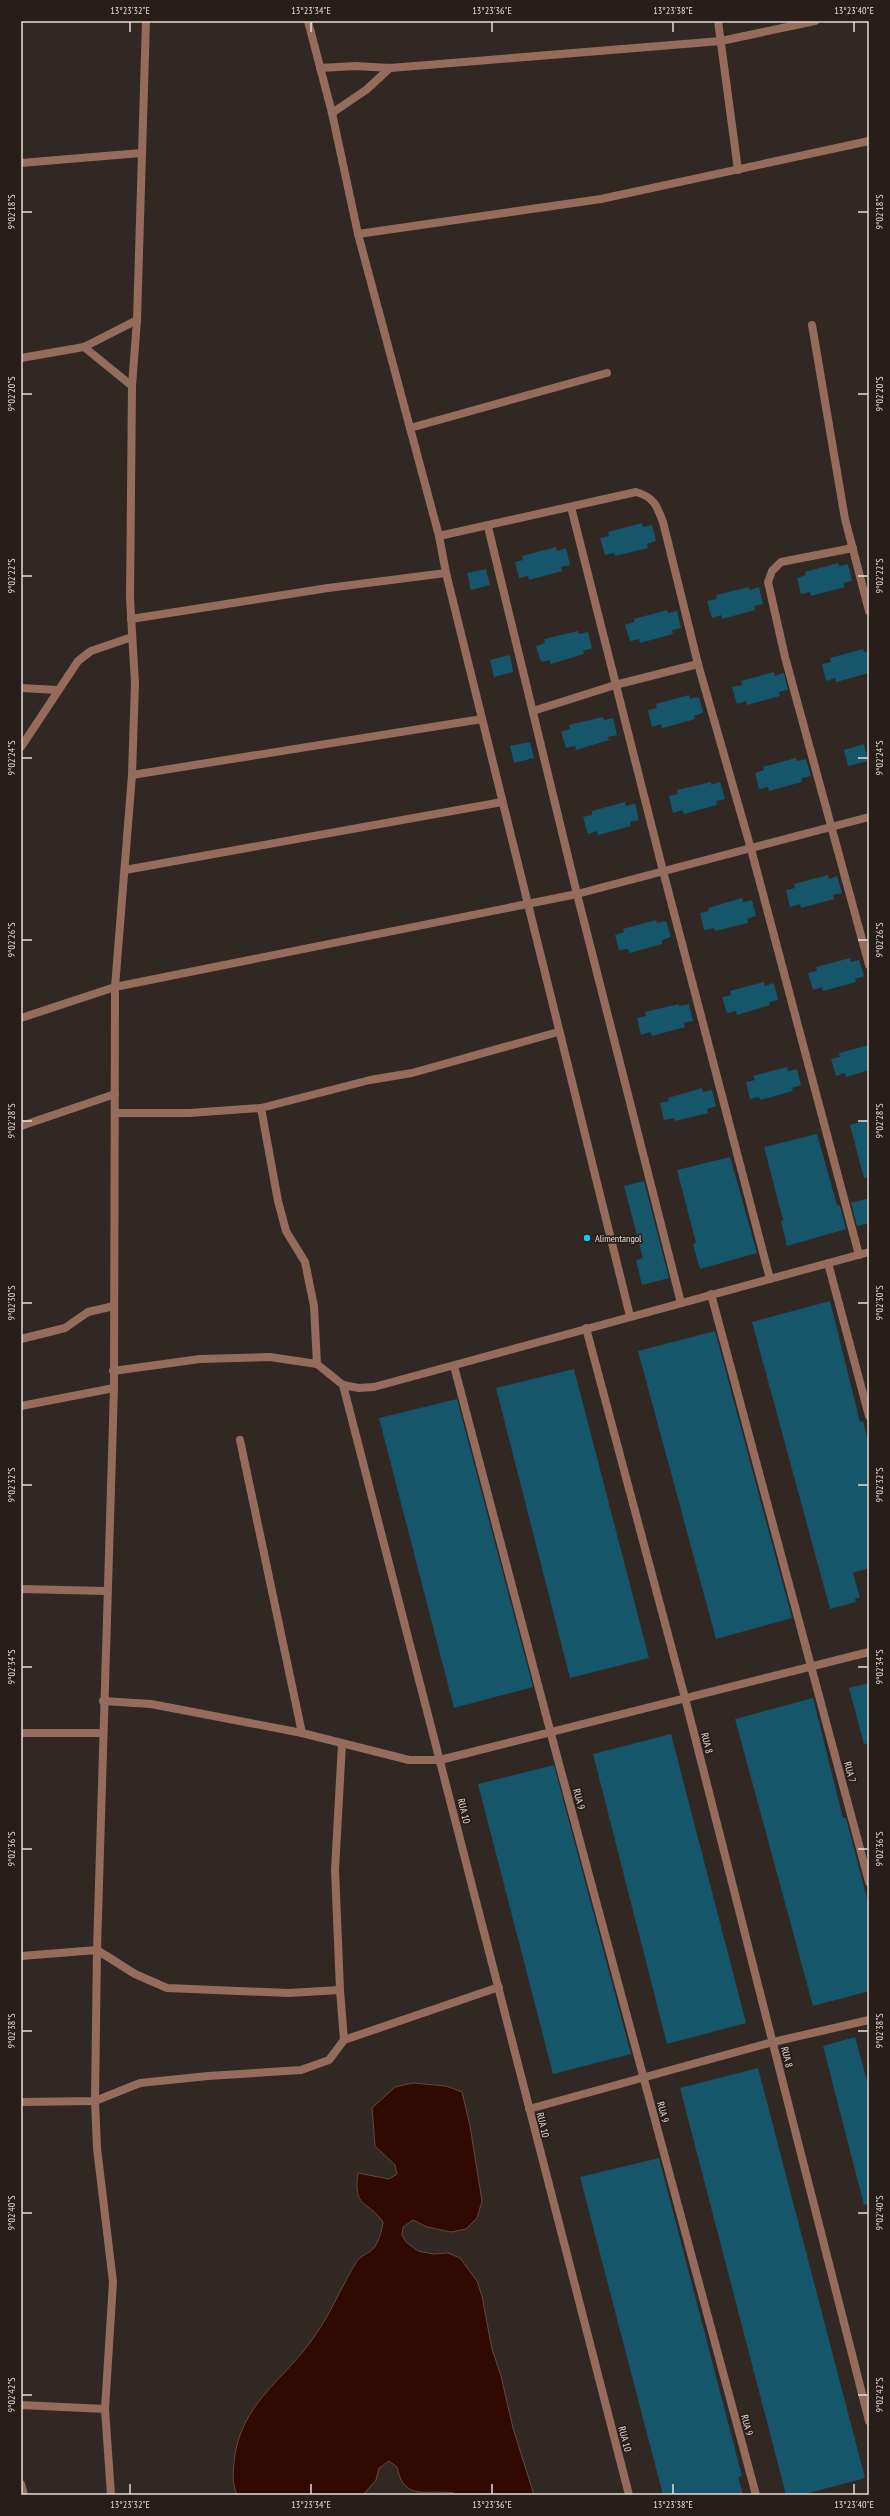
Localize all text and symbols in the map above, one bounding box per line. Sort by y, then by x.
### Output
text: 13°23'32"E [110,4,150,17]
text: 13°23'34"E [291,4,331,17]
text: 13°23'36"E [472,4,512,17]
text: 13°23'38"E [653,4,693,17]
text: 13°23'40"E [834,4,874,17]
text: 9°02'18"S [5,195,18,229]
text: 9°02'18"S [873,195,886,229]
text: 9°02'20"S [5,377,18,411]
text: 9°02'20"S [873,377,886,411]
text: 9°02'22"S [5,559,18,593]
text: 9°02'22"S [873,559,886,593]
text: 9°02'24"S [5,741,18,775]
text: 9°02'24"S [873,741,886,775]
text: 9°02'26"S [5,923,18,957]
text: 9°02'26"S [873,923,886,957]
text: 9°02'28"S [5,1104,18,1138]
text: 9°02'28"S [873,1104,886,1138]
place label: Alimentangol [595,1232,642,1245]
marker: Alimentangol [582,1233,592,1243]
text: 9°02'30"S [5,1286,18,1320]
text: 9°02'30"S [873,1286,886,1320]
text: 9°02'32"S [5,1468,18,1502]
text: 9°02'32"S [873,1468,886,1502]
text: 9°02'34"S [5,1650,18,1684]
text: 9°02'34"S [873,1650,886,1684]
street label: RUA 8 [698,1731,716,1755]
street label: RUA 7 [841,1760,859,1784]
street label: RUA 9 [570,1787,588,1811]
street label: RUA 10 [455,1797,474,1825]
text: 9°02'36"S [5,1832,18,1866]
text: 9°02'36"S [873,1832,886,1866]
text: 9°02'38"S [5,2014,18,2048]
text: 9°02'38"S [873,2014,886,2048]
street label: RUA 8 [778,2045,796,2069]
street label: RUA 9 [654,2100,672,2124]
street label: RUA 10 [534,2111,553,2139]
text: 9°02'40"S [5,2196,18,2230]
text: 9°02'40"S [873,2196,886,2230]
text: 9°02'42"S [5,2378,18,2412]
text: 9°02'42"S [873,2378,886,2412]
street label: RUA 9 [738,2413,756,2437]
street label: RUA 10 [615,2425,635,2453]
text: 13°23'32"E [110,2498,150,2511]
text: 13°23'34"E [291,2498,331,2511]
text: 13°23'36"E [472,2498,512,2511]
text: 13°23'38"E [653,2498,693,2511]
text: 13°23'40"E [834,2498,874,2511]

